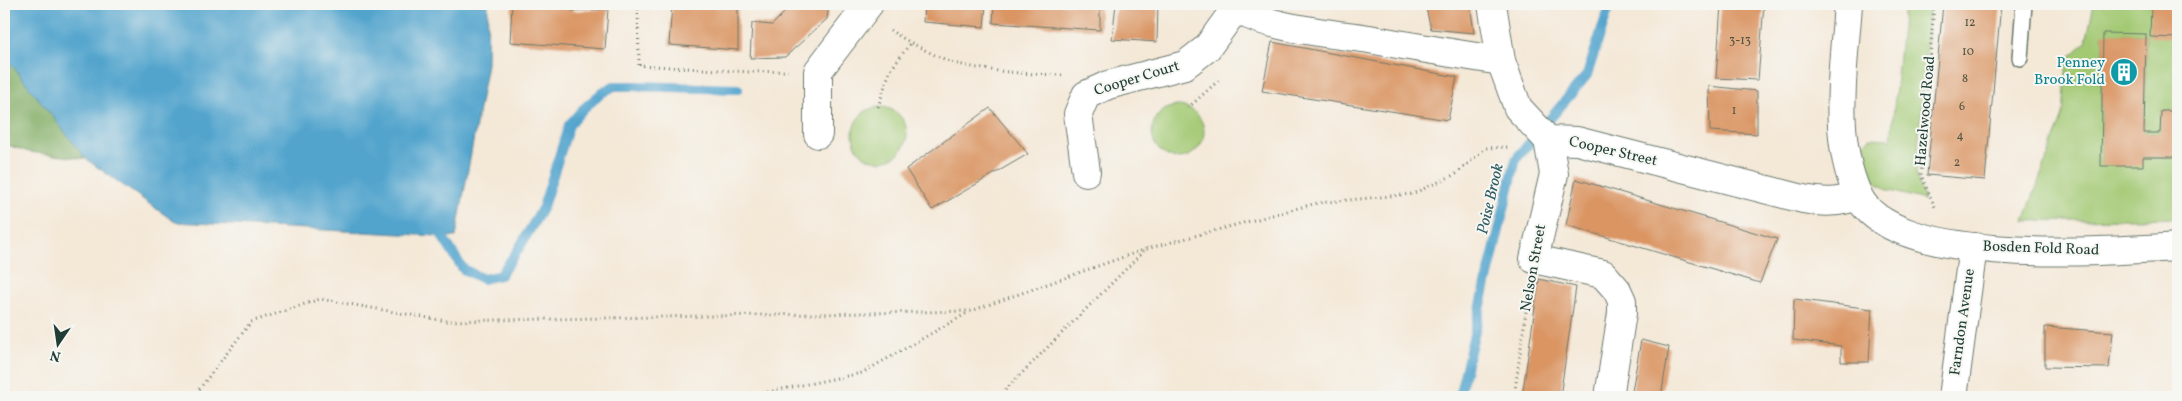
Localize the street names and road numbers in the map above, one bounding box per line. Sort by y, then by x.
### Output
street label: Hazelwood Road [1911,55,1941,167]
street label: Cooper Court [1092,56,1182,102]
street label: Cooper Street [1567,132,1659,172]
street label: Nelson Street [1516,223,1552,313]
street label: Bosden Fold Road [1982,236,2100,262]
street label: Farndon Avenue [1945,267,1981,377]

